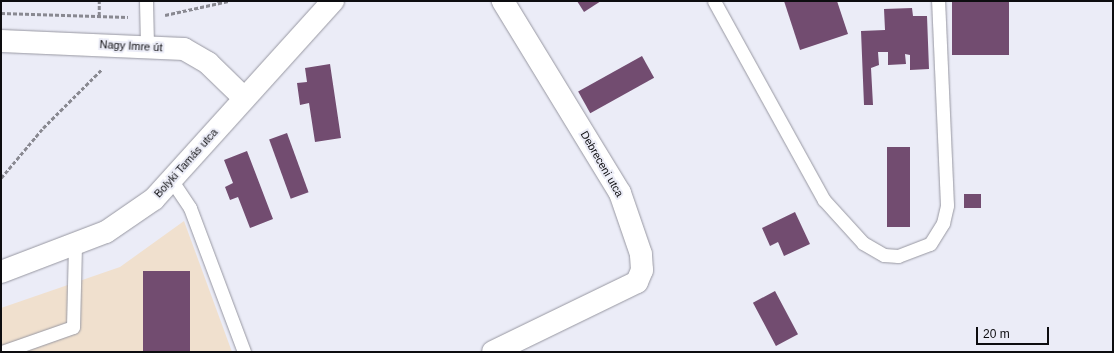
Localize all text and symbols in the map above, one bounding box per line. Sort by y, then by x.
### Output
street label: Nagy Imre út [99,38,163,54]
street label: Bolyki Tamás utca [151,126,221,200]
street label: Debreceni utca [578,129,626,199]
scale bar [978,319,1051,345]
text: 20 m [983,327,1010,341]

